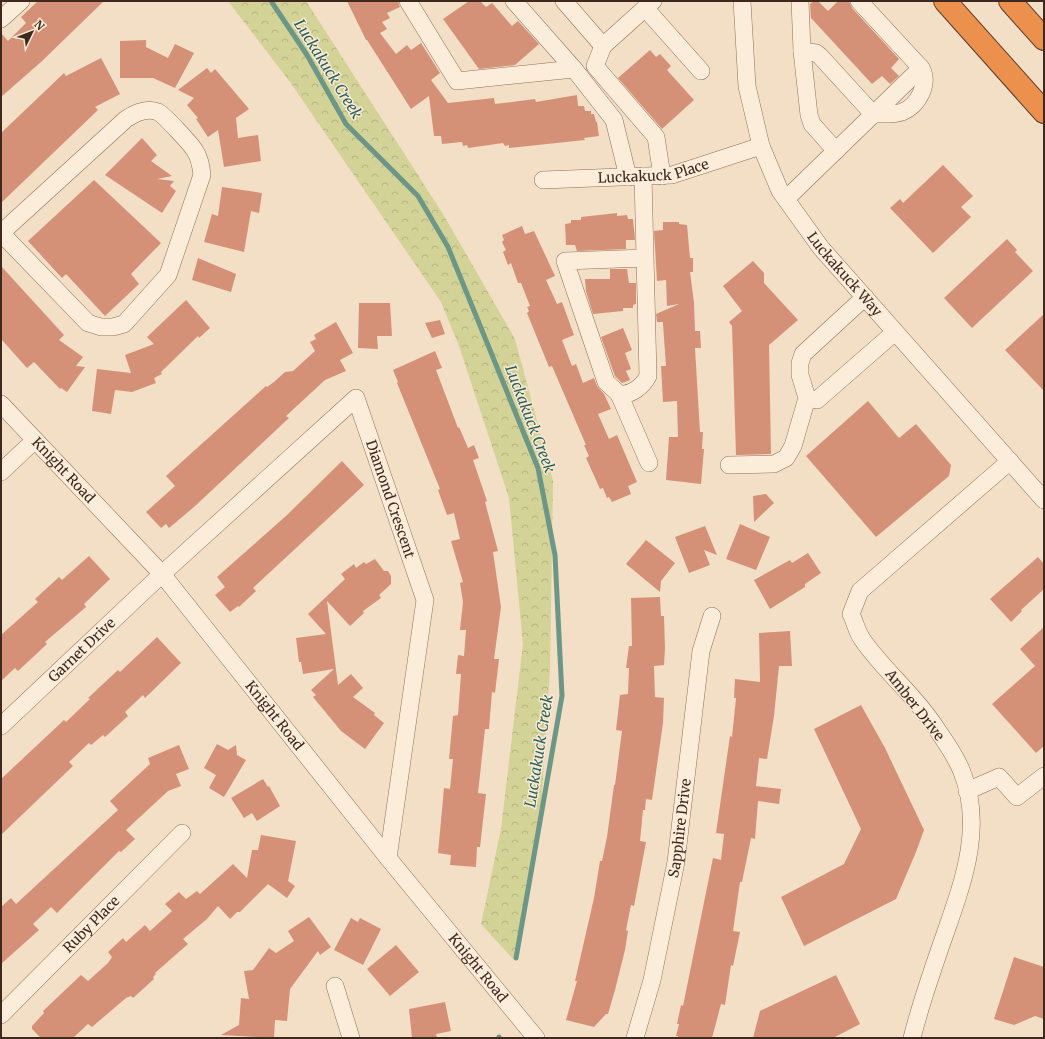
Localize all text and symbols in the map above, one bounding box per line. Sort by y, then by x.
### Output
north arrow [12,12,52,52]
water label: Luckakuck Creek [290,15,367,123]
text: N [31,17,48,33]
street label: Luckakuck Place [597,155,711,187]
street label: Luckakuck Way [803,228,887,321]
water label: Luckakuck Creek [501,362,560,476]
street label: Knight Road [28,433,99,507]
street label: Diamond Crescent [362,437,419,561]
street label: Garnet Drive [44,614,119,686]
street label: Amber Drive [881,665,948,744]
street label: Knight Road [241,677,308,754]
water label: Luckakuck Creek [520,692,557,809]
street label: Sapphire Drive [664,777,695,879]
street label: Ruby Place [59,892,123,956]
street label: Knight Road [445,930,512,1006]

